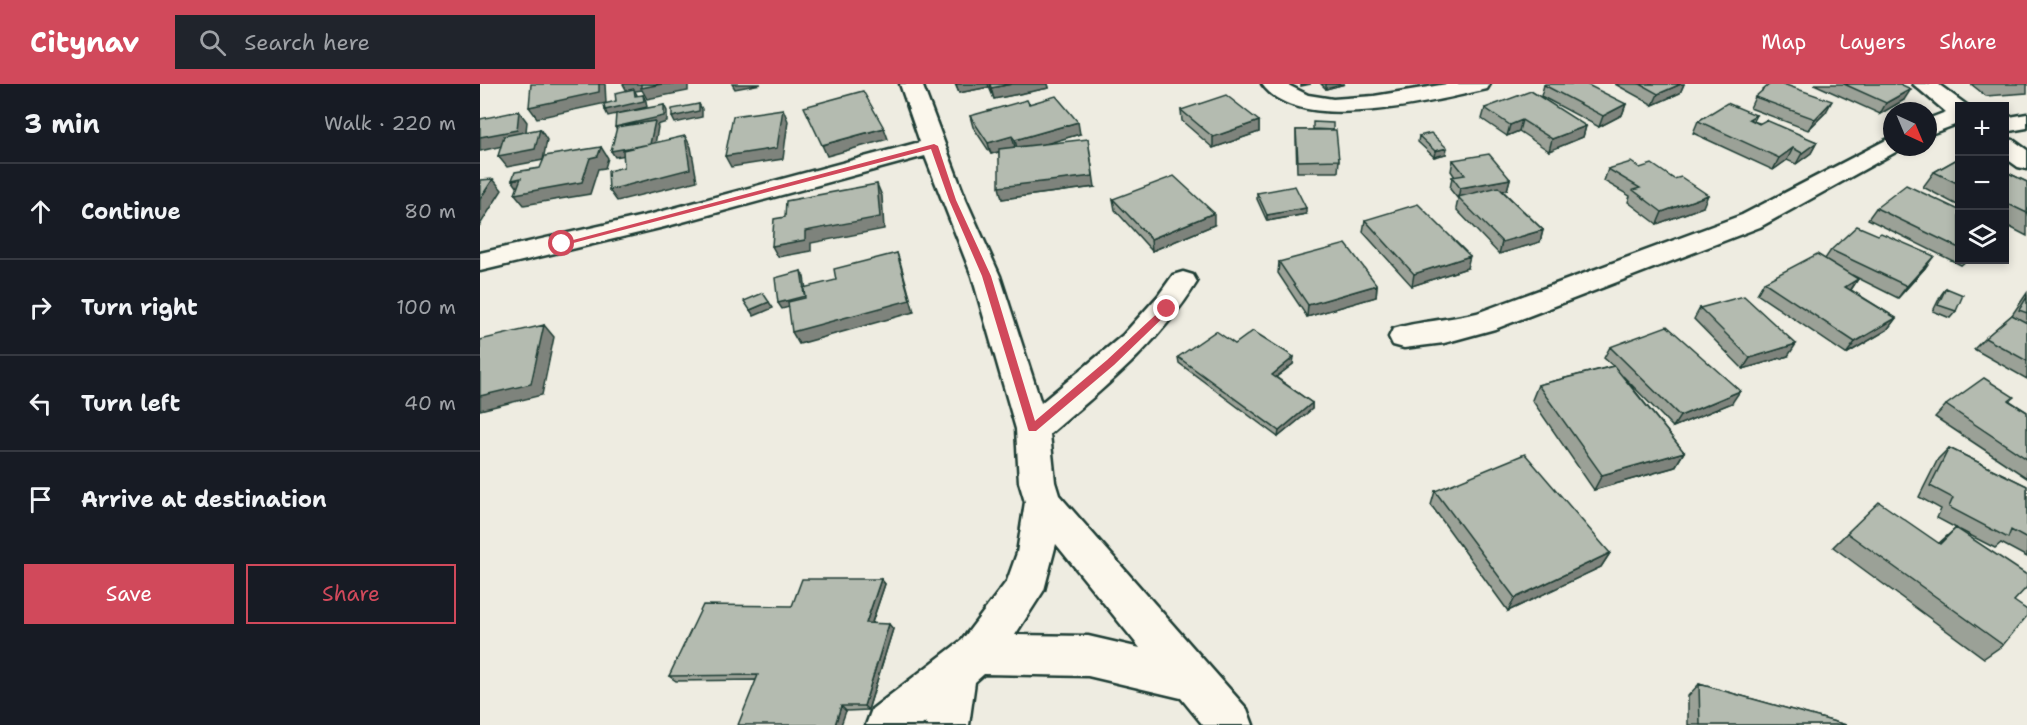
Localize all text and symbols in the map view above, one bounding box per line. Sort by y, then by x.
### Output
search box [175,15,595,69]
text: Citynav [30,23,139,61]
icon: search [196,26,229,59]
text: Search here [244,28,370,57]
text: Map [1761,28,1806,56]
text: Layers [1839,28,1906,56]
text: Share [1939,28,1997,56]
north arrow [1883,102,1937,156]
map controls [1955,102,2009,264]
button: + [1955,102,2009,156]
text: 3 min [24,106,100,141]
text: Walk · 220 m [324,110,456,136]
button: − [1955,156,2009,210]
icon: ahead [24,195,57,228]
text: Continue [81,197,181,226]
text: 80 m [404,198,456,224]
button: layers [1955,210,2009,264]
route start [548,230,574,256]
icon: right [24,291,57,324]
text: Turn right [81,293,198,322]
text: 100 m [396,294,456,320]
route end [1153,295,1179,321]
icon: left [24,387,57,420]
text: Turn left [81,389,180,418]
text: 40 m [404,390,456,416]
icon: arrive [24,483,57,516]
text: Arrive at destination [81,485,327,514]
button: Save [24,564,234,624]
button: Share [246,564,456,624]

